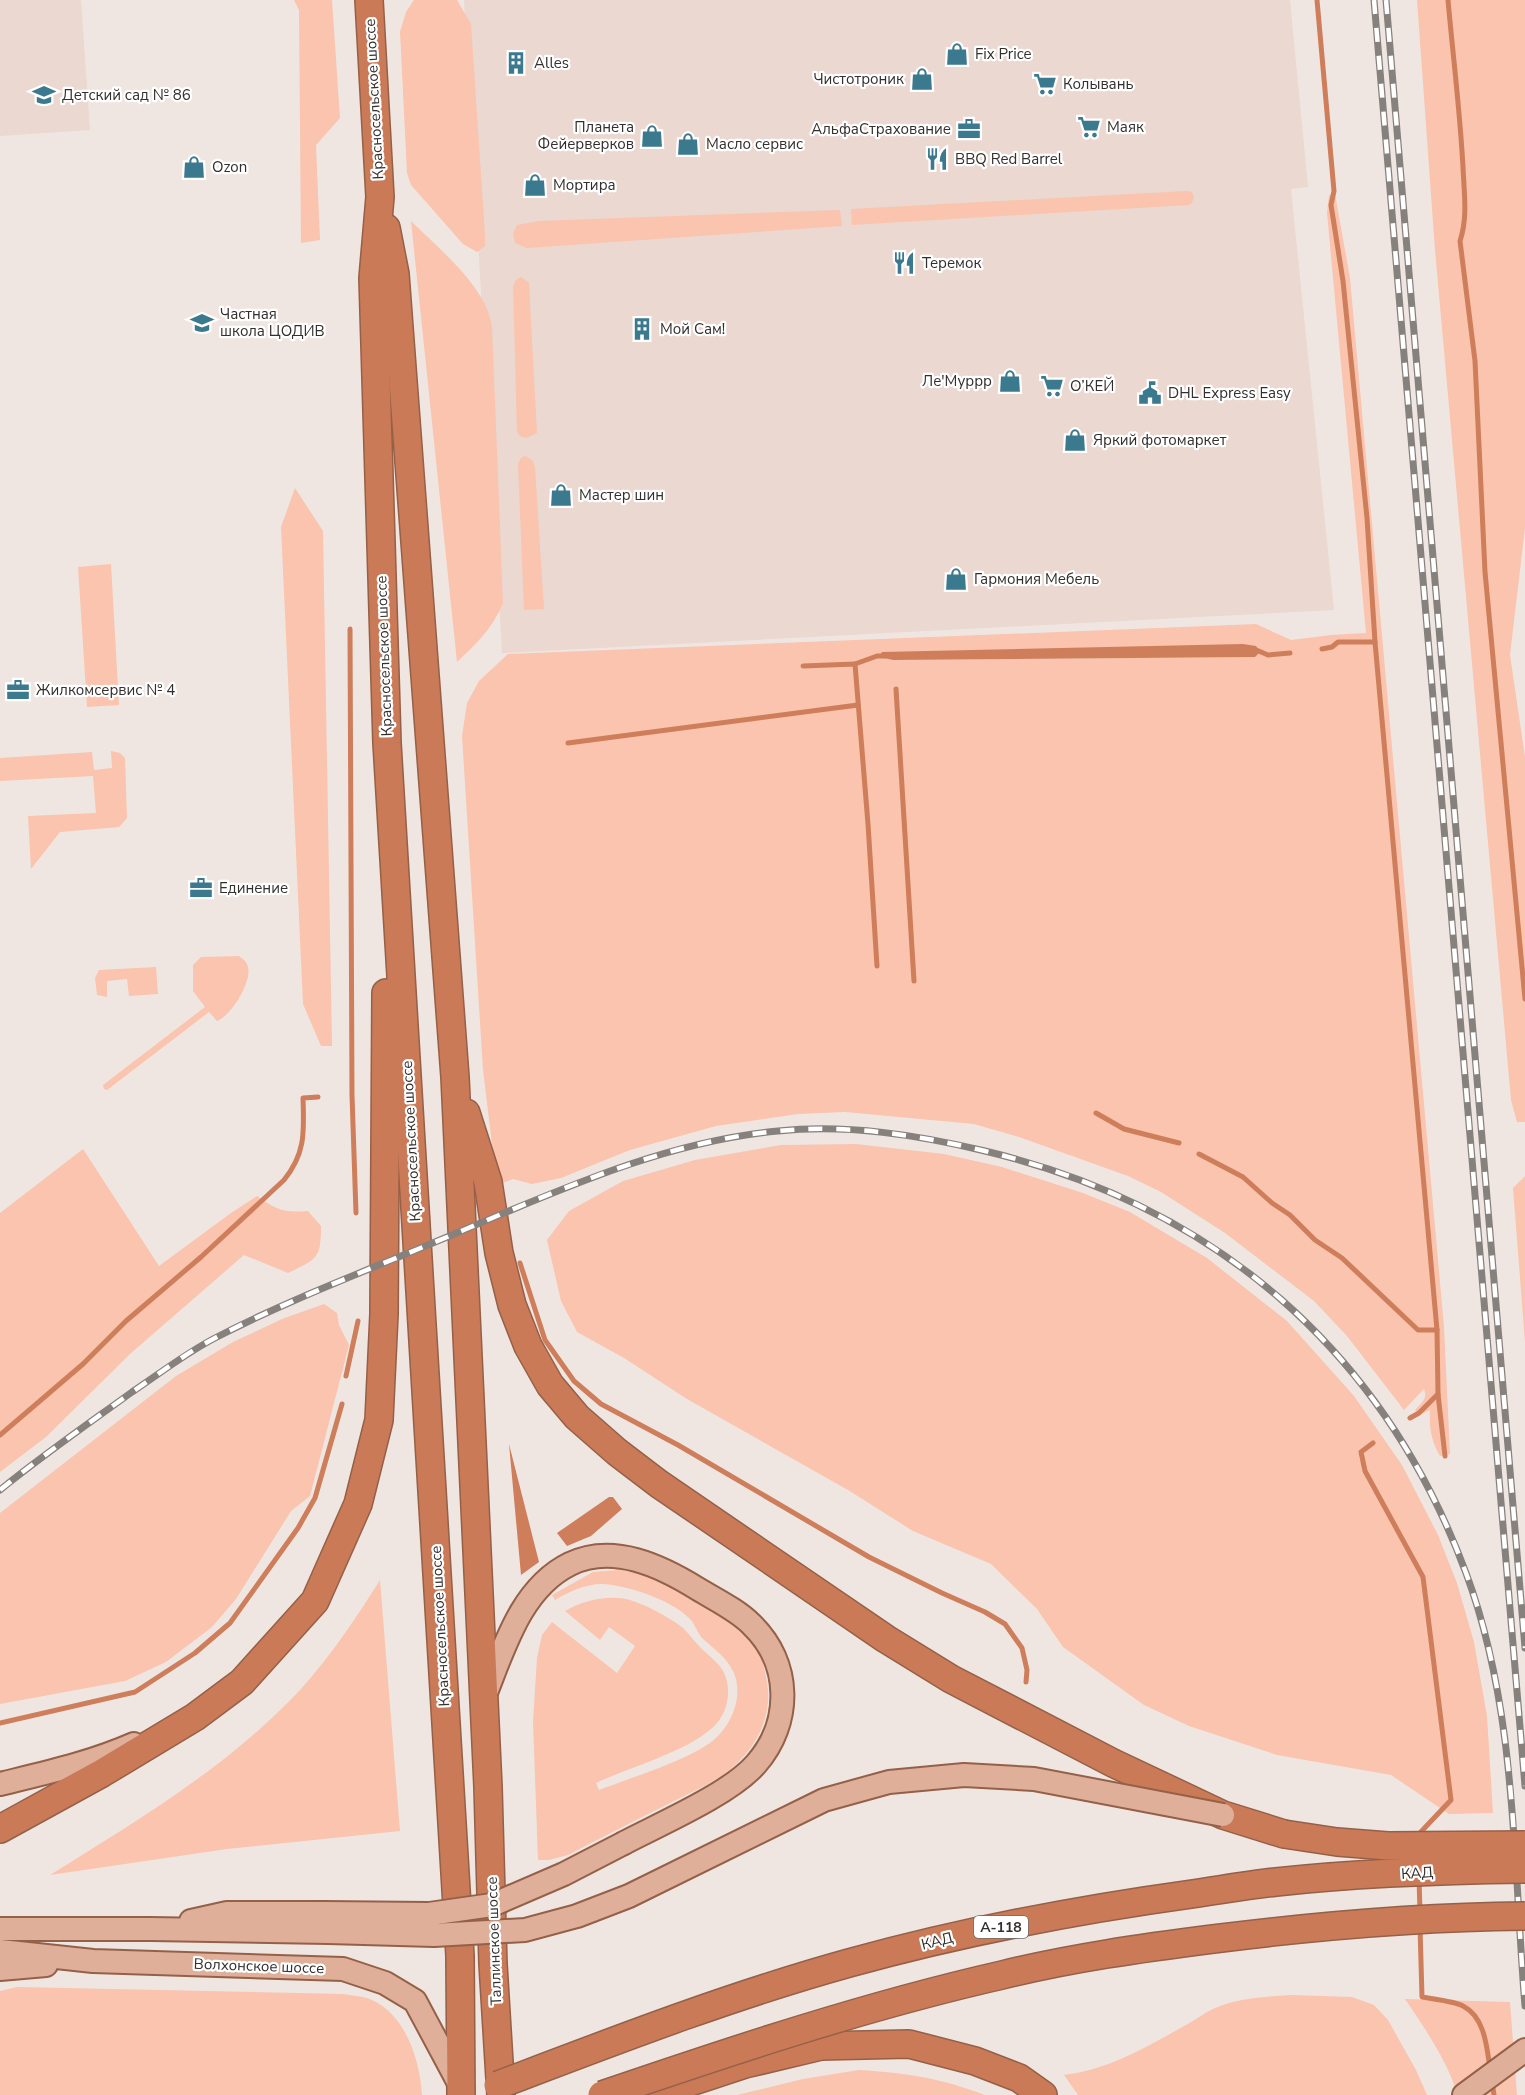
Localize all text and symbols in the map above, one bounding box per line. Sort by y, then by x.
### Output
street label: Красносельское шоссе [360,18,388,180]
shop icon: Fix Price [944,41,970,67]
place label: Fix Price [975,44,1031,64]
building icon: Alles [503,50,529,76]
place label: Alles [534,53,569,73]
shop icon: Чистотроник [909,66,935,92]
place label: Чистотроник [813,69,904,89]
supermarket icon: Колывань [1032,71,1058,97]
place label: Колывань [1063,74,1134,94]
school or university icon: Детский сад № 86 [31,82,57,108]
place label: Детский сад № 86 [62,85,191,105]
supermarket icon: Маяк [1076,114,1102,140]
office icon: АльфаСтрахование [956,116,982,142]
place label: Планета Фейерверков [538,117,634,154]
place label: Маяк [1107,117,1144,137]
place label: АльфаСтрахование [811,119,951,139]
shop icon: Планета Фейерверков [639,123,665,149]
shop icon: Масло сервис [675,131,701,157]
place label: Масло сервис [706,134,803,154]
restaurant icon: BBQ Red Barrel [924,146,950,172]
place label: BBQ Red Barrel [955,149,1063,169]
shop icon: Ozon [181,154,207,180]
place label: Ozon [212,157,247,177]
shop icon: Мортира [522,172,548,198]
place label: Мортира [553,175,616,195]
restaurant icon: Теремок [891,250,917,276]
place label: Теремок [922,253,981,273]
place label: Частная школа ЦОДИВ [220,304,325,341]
school or university icon: Частная школа ЦОДИВ [189,310,215,336]
building icon: Мой Сам! [629,316,655,342]
place label: Мой Сам! [660,319,725,339]
shop icon: Ле'Муррр [997,368,1023,394]
place label: Ле'Муррр [922,371,992,391]
supermarket icon: О’КЕЙ [1039,373,1065,399]
place label: О’КЕЙ [1070,376,1114,396]
public building icon: DHL Express Easy [1137,380,1163,406]
place label: DHL Express Easy [1168,383,1291,403]
shop icon: Яркий фотомаркет [1062,427,1088,453]
place label: Яркий фотомаркет [1093,430,1227,450]
shop icon: Мастер шин [548,482,574,508]
place label: Мастер шин [579,485,664,505]
shop icon: Гармония Мебель [943,566,969,592]
place label: Гармония Мебель [974,569,1099,589]
street label: Красносельское шоссе [371,575,397,737]
office icon: Жилкомсервис № 4 [5,677,31,703]
place label: Жилкомсервис № 4 [36,680,175,700]
office icon: Единение [188,875,214,901]
place label: Единение [219,878,288,898]
street label: Красносельское шоссе [397,1060,425,1222]
street label: Красносельское шоссе [426,1545,454,1707]
street label: КАД [1400,1862,1434,1884]
street label: Таллинское шоссе [482,1876,506,2006]
road number: А-118 [974,1916,1028,1938]
street label: КАД [919,1927,955,1955]
street label: Волхонское шоссе [193,1954,325,1978]

